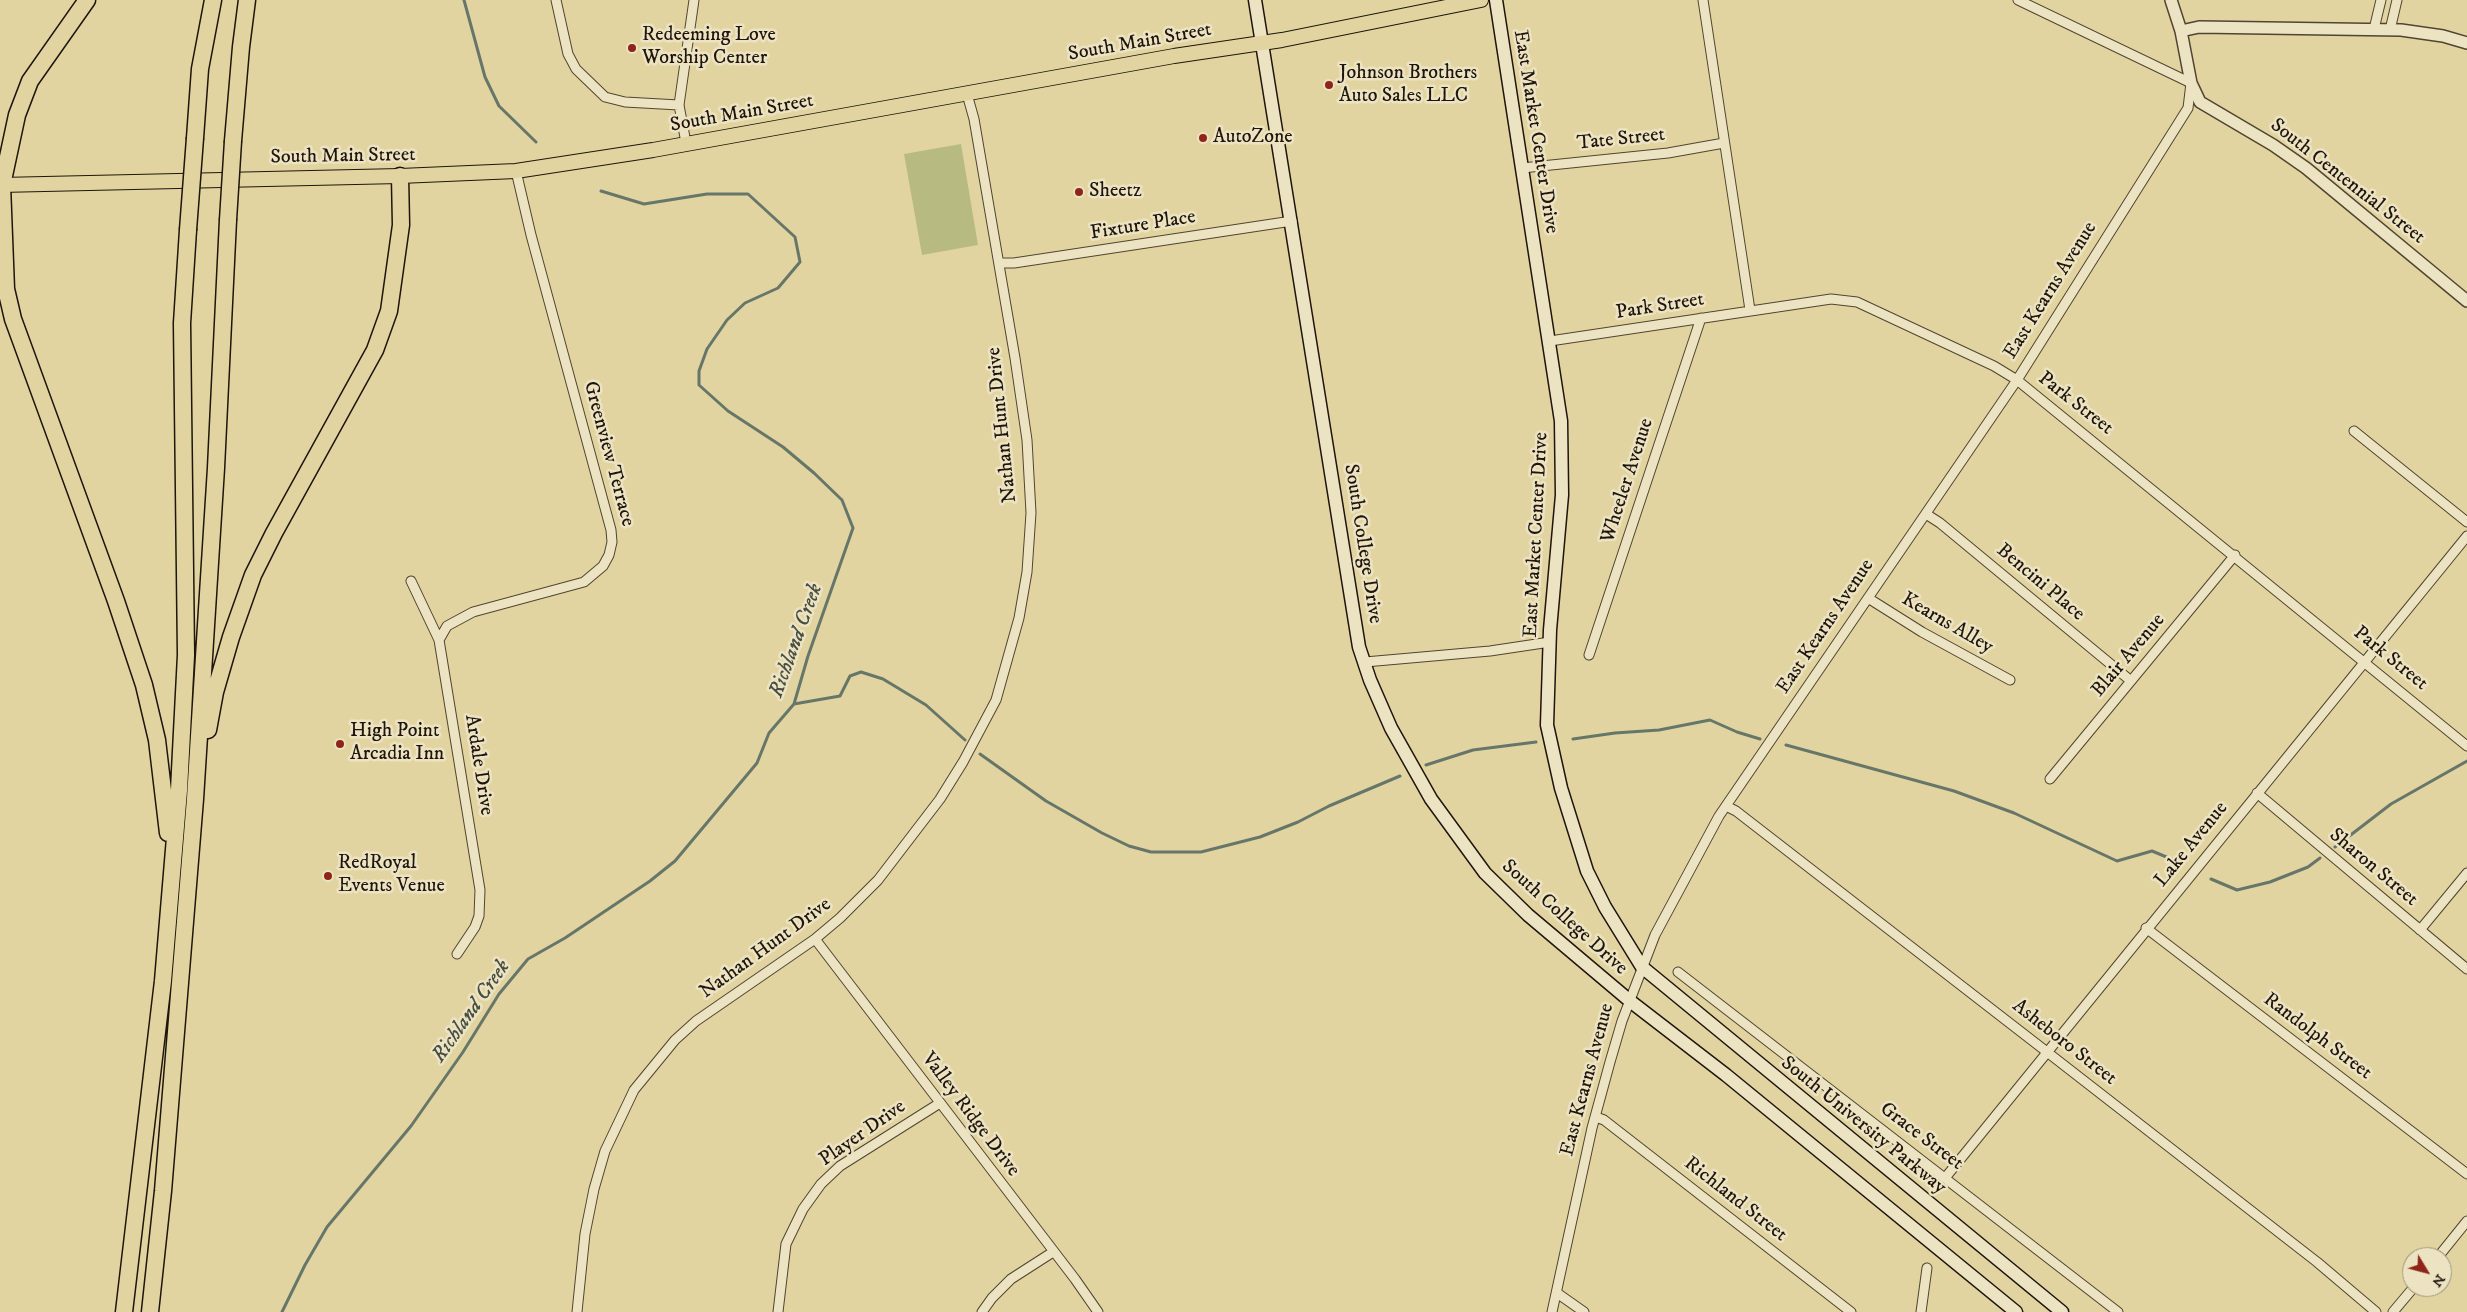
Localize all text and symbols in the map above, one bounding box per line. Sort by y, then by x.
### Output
street label: South Main Street [1067,19,1213,67]
place label: Redeeming Love Worship Center [642,24,776,71]
street label: East Market Center Drive [1507,29,1563,235]
marker: Redeeming Love Worship Center [626,42,638,54]
place label: Johnson Brothers Auto Sales LLC [1339,62,1477,109]
marker: Johnson Brothers Auto Sales LLC [1323,79,1335,91]
street label: South Main Street [669,90,815,138]
street label: South Centennial Street [2265,114,2429,250]
street label: Tate Street [1576,123,1666,157]
place label: AutoZone [1213,126,1293,150]
marker: AutoZone [1197,132,1209,144]
street label: South Main Street [270,144,416,170]
place label: Sheetz [1089,180,1142,204]
marker: Sheetz [1073,186,1085,198]
street label: Fixture Place [1089,206,1197,246]
street label: East Kearns Avenue [1999,218,2103,364]
street label: Park Street [1614,288,1706,326]
street label: Nathan Hunt Drive [983,346,1023,504]
street label: Park Street [2033,367,2117,441]
street label: Greenview Terrace [577,379,639,529]
street label: Wheeler Avenue [1597,416,1659,546]
street label: East Market Center Drive [1520,432,1554,638]
street label: South College Drive [1338,463,1386,625]
street label: Bencini Place [1991,539,2089,627]
street label: East Kearns Avenue [1772,555,1880,699]
water label: Richland Creek [765,581,829,701]
street label: Kearns Alley [1897,588,1997,660]
street label: Blair Avenue [2087,609,2171,703]
street label: Park Street [2348,622,2432,696]
street label: Ardale Drive [458,713,498,817]
place label: High Point Arcadia Inn [350,720,444,767]
marker: High Point Arcadia Inn [334,738,346,750]
street label: Lake Avenue [2150,797,2234,893]
street label: Sharon Street [2324,824,2422,912]
place label: RedRoyal Events Venue [338,852,445,899]
street label: South College Drive [1496,855,1632,981]
marker: RedRoyal Events Venue [322,870,334,882]
street label: Nathan Hunt Drive [696,893,836,1005]
water label: Richland Creek [427,956,517,1068]
street label: Randolph Street [2258,988,2376,1086]
street label: Asheboro Street [2007,995,2121,1091]
street label: East Kearns Avenue [1556,1001,1620,1159]
street label: Valley Ridge Drive [916,1048,1024,1182]
street label: South University Parkway [1775,1052,1951,1200]
street label: Player Drive [815,1096,911,1172]
street label: Grace Street [1874,1098,1968,1176]
street label: Richland Street [1679,1152,1791,1248]
north arrow [2402,1247,2452,1297]
text: N [2428,1270,2449,1290]

